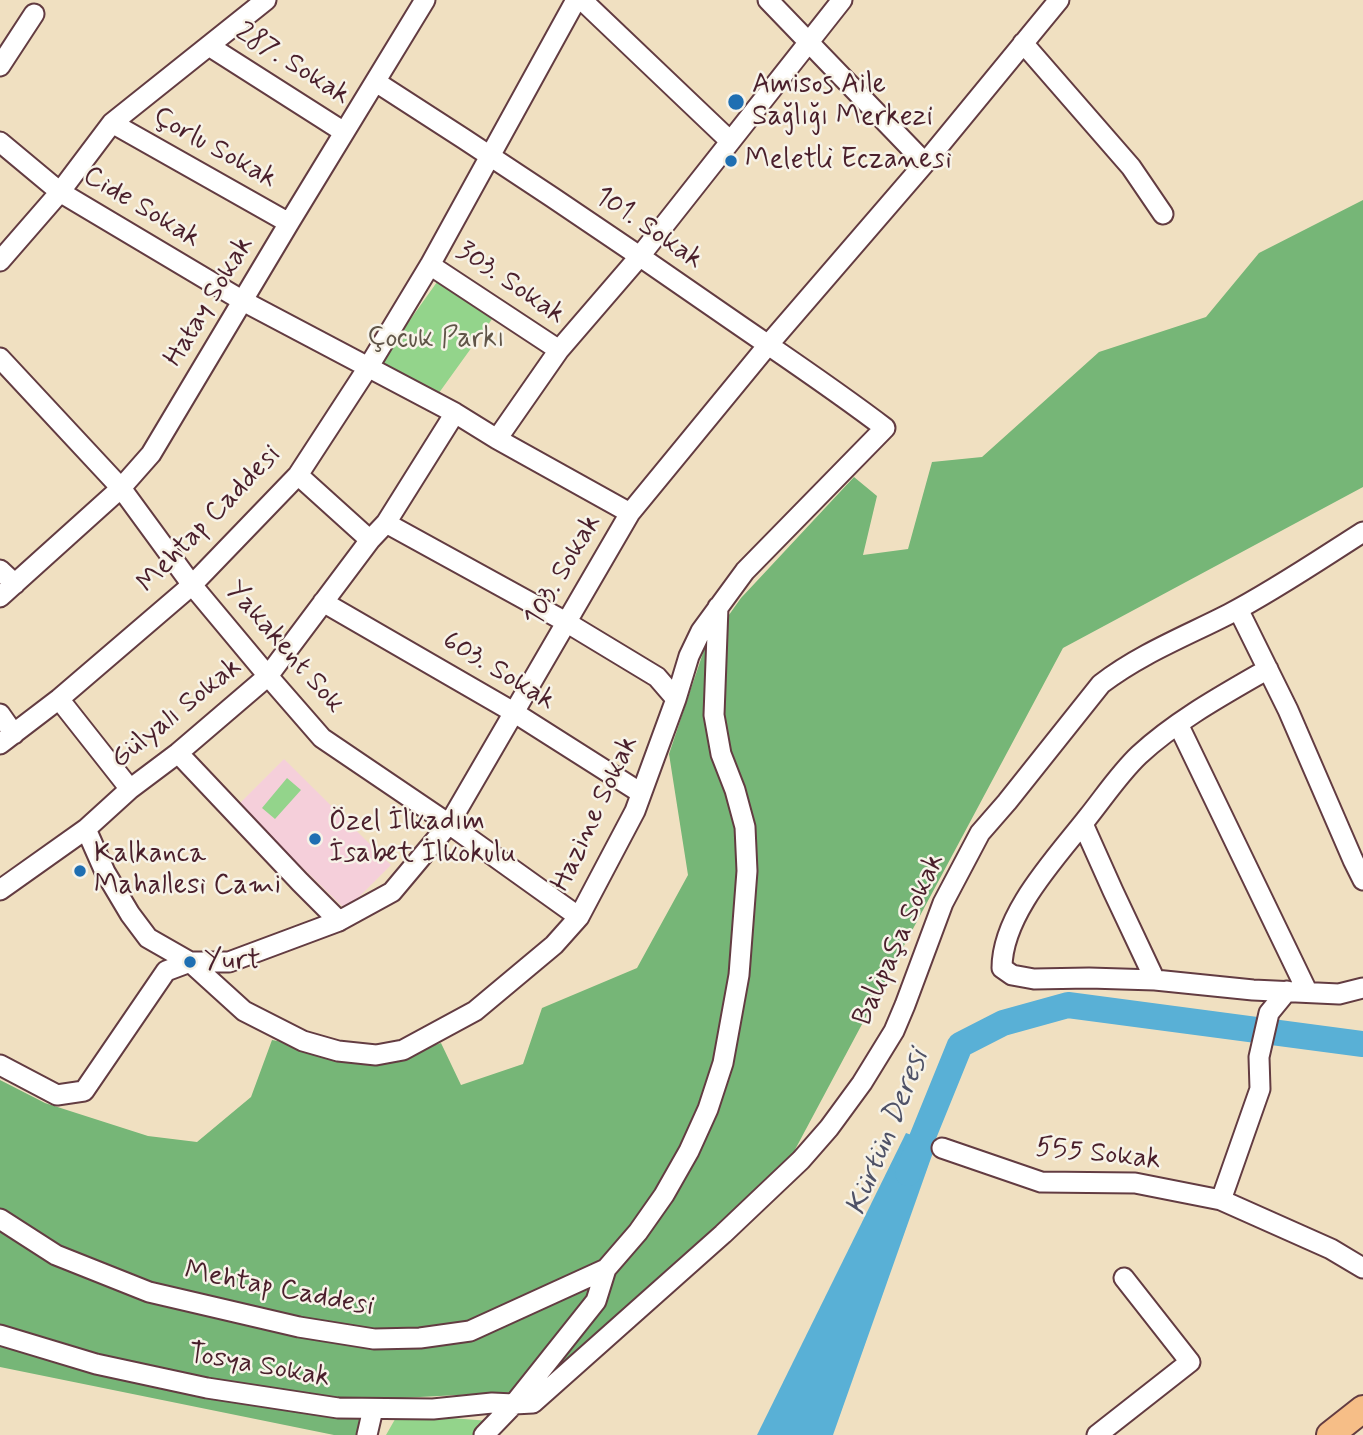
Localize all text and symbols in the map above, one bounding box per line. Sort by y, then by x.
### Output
street label: 287. Sokak [228,17,356,113]
place label: Amisos Aile Sağlığı Merkezi [752,69,933,135]
marker: Amisos Aile Sağlığı Merkezi [726,92,746,112]
street label: Çorlu Sokak [146,101,282,197]
place label: Meletli Eczanesi [745,144,952,178]
marker: Meletli Eczanesi [723,153,739,169]
street label: Cide Sokak [76,160,206,256]
street label: 101. Sokak [587,181,709,277]
street label: Hatay Sokak [158,231,262,373]
street label: 303. Sokak [449,235,571,333]
park label: Çocuk Parkı [367,323,505,357]
street label: Mehtap Caddesi [131,439,289,601]
street label: 103. Sokak [518,509,610,633]
street label: Yakakent Sok [217,575,351,721]
street label: 603. Sokak [435,625,561,719]
street label: Gülyalı Sokak [105,651,249,777]
street label: Hazine Sokak [545,731,647,897]
place label: Özel İlkadım İsabet İlkokulu [329,806,516,872]
marker: Özel İlkadım İsabet İlkokulu [307,831,323,847]
place label: Kalkanca Mahallesi Cami [94,838,281,904]
street label: Balipaşa Sokak [847,849,953,1031]
marker: Kalkanca Mahallesi Cami [72,863,88,879]
place label: Yurt [204,945,260,979]
marker: Yurt [182,954,198,970]
water label: Kürtün Deresi [839,1045,939,1221]
street label: 555 Sokak [1034,1132,1162,1178]
street label: Mehtap Caddesi [181,1255,377,1325]
street label: Tosya Sokak [186,1338,332,1396]

